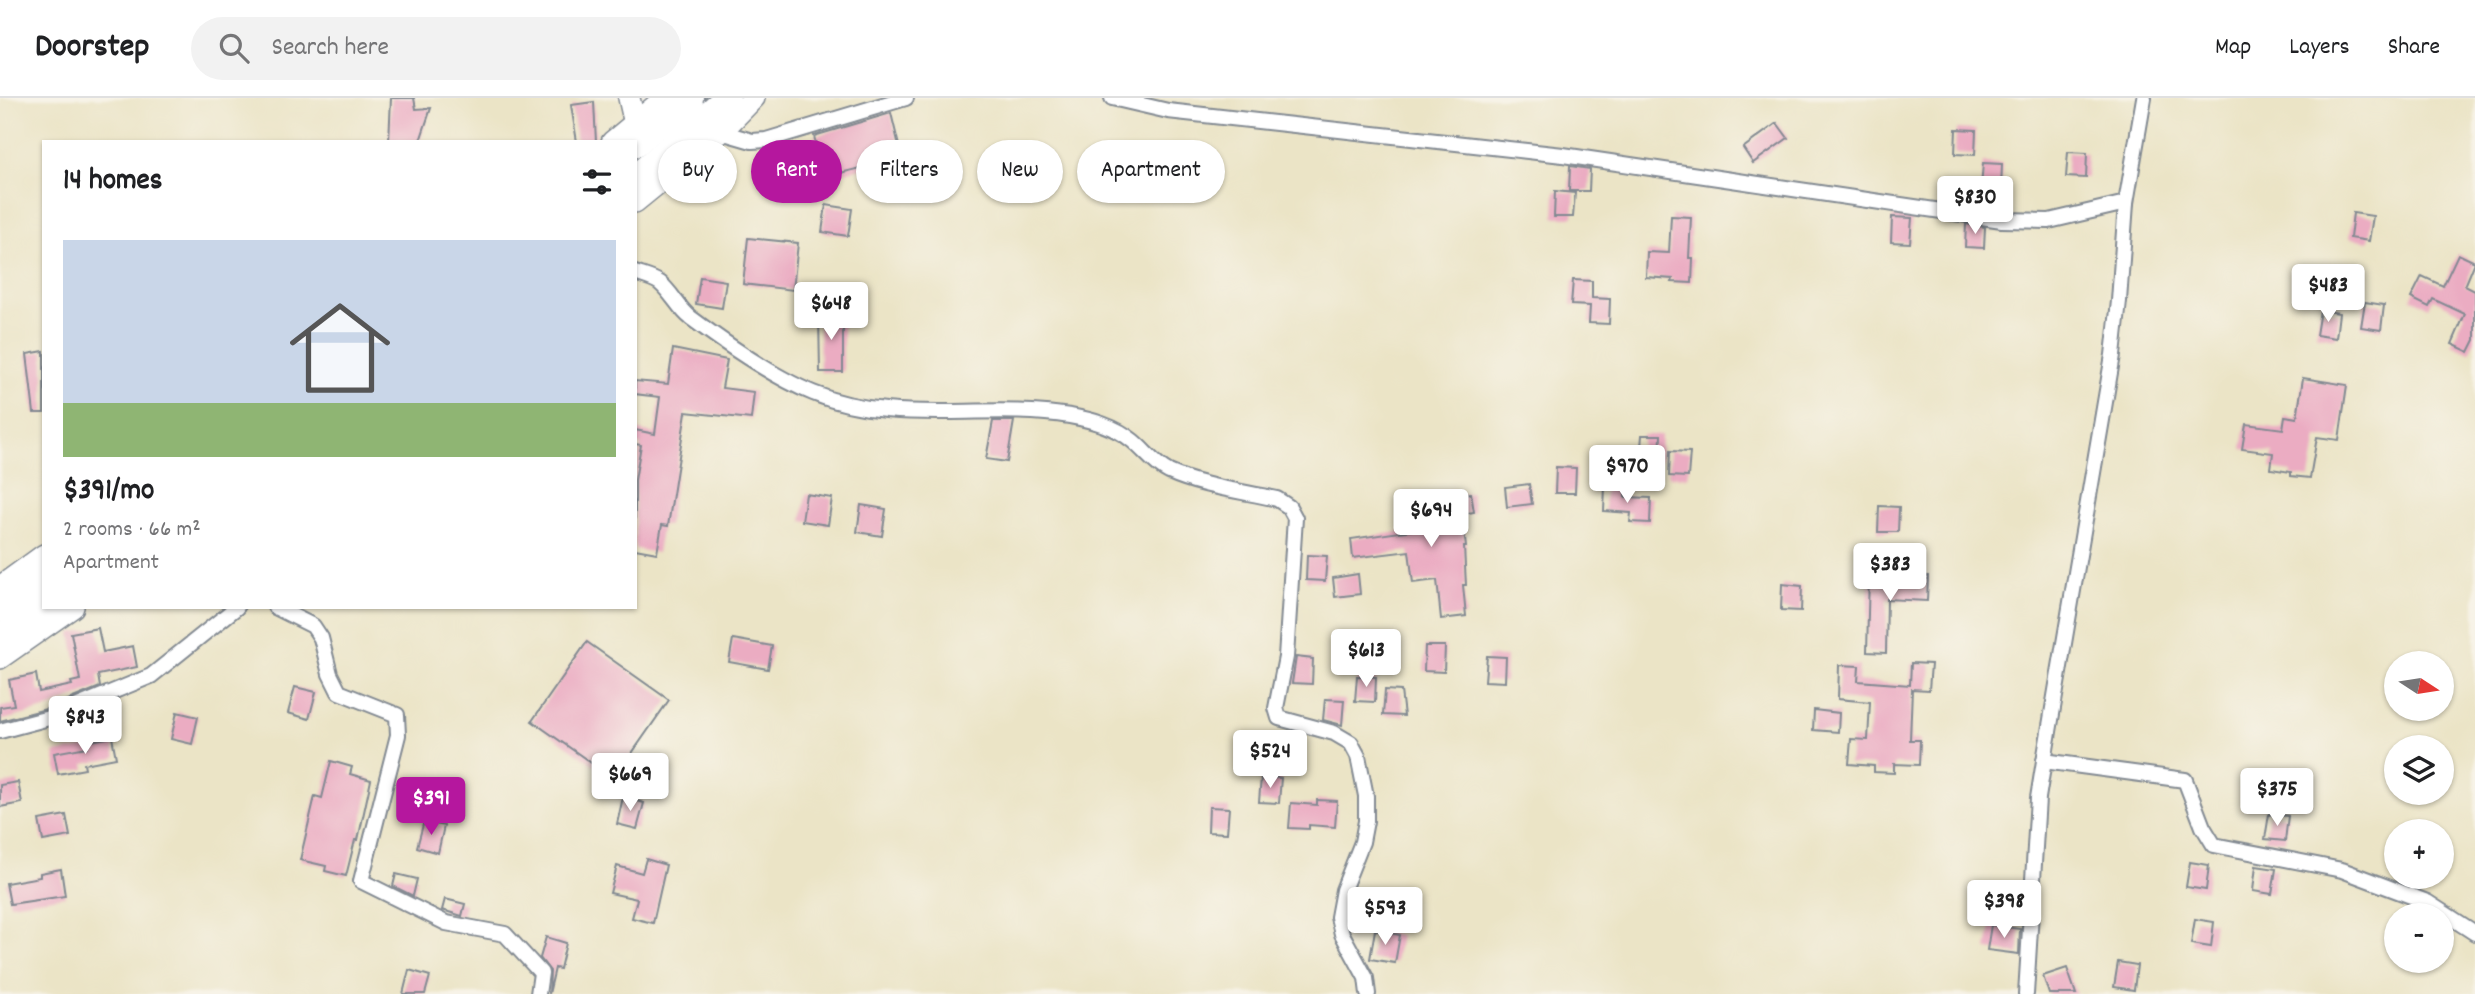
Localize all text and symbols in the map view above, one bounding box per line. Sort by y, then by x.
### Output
search box [191,17,681,80]
text: Doorstep [35,25,149,72]
icon: search [215,29,253,67]
text: Search here [271,30,389,67]
text: Map [2215,31,2251,65]
text: Layers [2289,31,2350,65]
text: Share [2388,31,2440,65]
chip: Buy [658,140,737,203]
chip: Rent [751,140,842,203]
chip: Filters [856,140,963,203]
chip: New [977,140,1063,203]
chip: Apartment [1077,140,1225,203]
text: 14 homes [63,161,162,204]
icon: filters [578,163,616,201]
pin: $830 [1934,176,2016,236]
text: $830 [1953,182,1997,215]
pin: $483 [2287,264,2369,324]
text: $483 [2308,270,2348,303]
pin: $648 [790,282,872,342]
icon: home [277,285,403,411]
text: $648 [810,288,852,321]
pin: $970 [1586,446,1668,505]
text: $970 [1605,451,1649,484]
text: $391/mo [63,471,154,514]
pin: $694 [1390,490,1472,549]
text: $694 [1409,495,1453,528]
text: 2 rooms · 66 m² [63,514,201,547]
pin: $383 [1849,544,1931,603]
text: Apartment [63,547,159,580]
text: $383 [1869,549,1911,582]
pin: $613 [1325,630,1407,689]
text: $613 [1347,635,1385,668]
north arrow [2384,651,2454,721]
map controls [2384,651,2454,973]
pin: $843 [44,696,126,756]
text: $843 [65,702,105,735]
pin: $524 [1229,730,1311,790]
button: layers [2384,735,2454,805]
text: $524 [1249,736,1291,769]
pin: $669 [589,754,671,813]
text: $669 [608,759,652,792]
pin: $375 [2236,768,2318,828]
text: $375 [2256,774,2298,807]
pin: $391 [390,778,472,837]
text: $391 [412,783,450,816]
button: + [2384,819,2454,889]
pin: $398 [1963,880,2045,940]
text: $398 [1983,886,2025,919]
pin: $593 [1344,888,1426,947]
text: $593 [1363,893,1407,926]
button: − [2384,903,2454,973]

